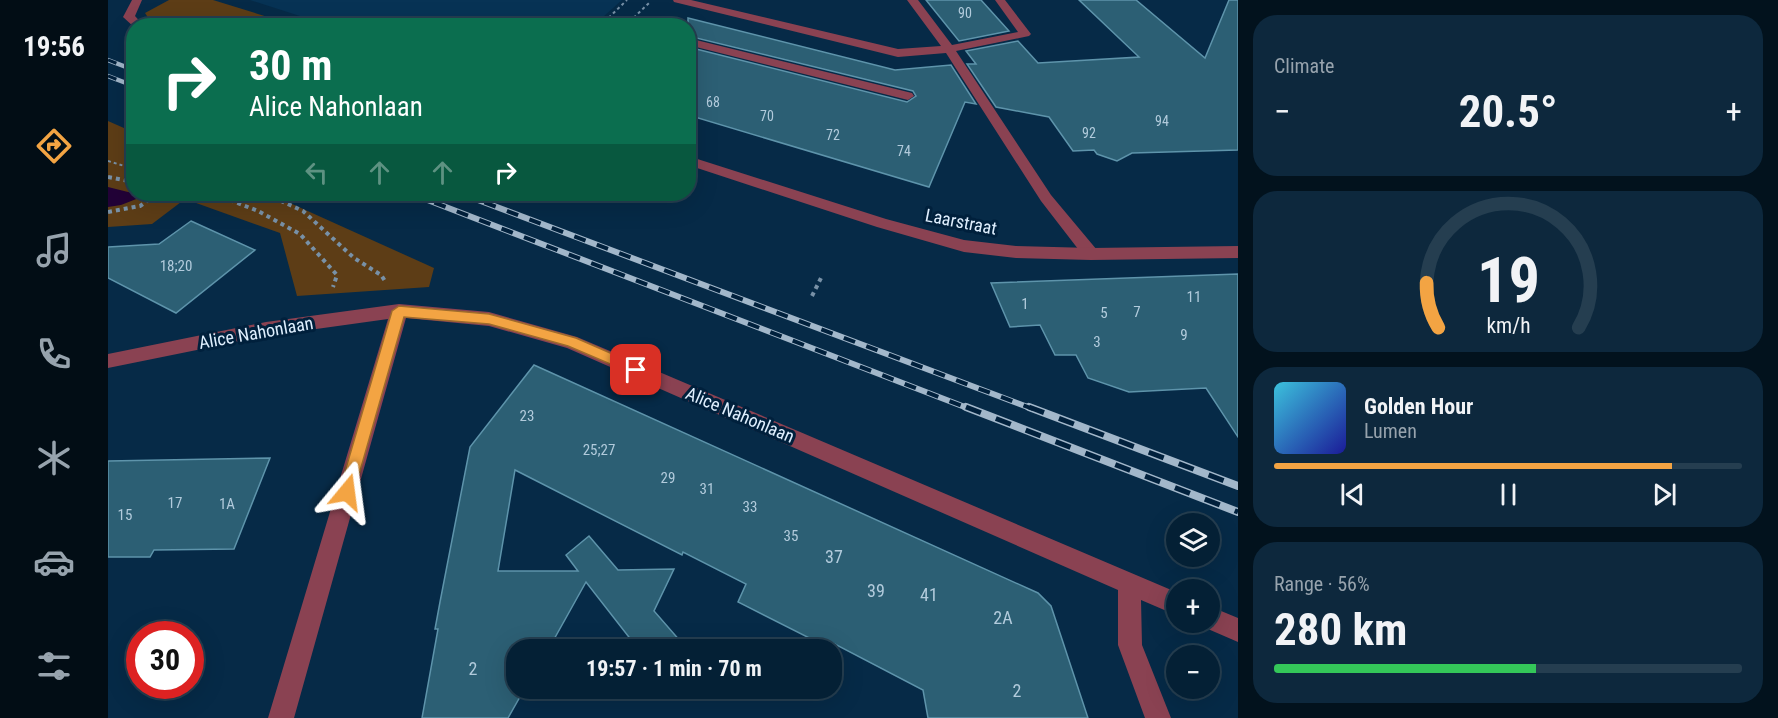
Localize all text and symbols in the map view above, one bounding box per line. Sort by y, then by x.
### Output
house number: 90 [958,5,972,21]
text: 19:56 [23,31,85,63]
text: 30 m [249,41,332,90]
icon: right [150,42,228,120]
text: Climate [1274,54,1334,78]
text: 20.5° [1459,85,1557,138]
text: Alice Nahonlaan [249,91,423,123]
text: − [1274,92,1291,131]
text: + [1726,92,1742,131]
house number: 68 [706,94,720,110]
house number: 70 [760,108,774,124]
house number: 94 [1155,113,1169,129]
icon: directions [33,125,75,167]
house number: 92 [1082,125,1096,141]
house number: 72 [826,127,840,143]
house number: 74 [897,143,911,159]
icon: left [300,156,333,189]
icon: ahead [363,156,396,189]
icon: ahead [426,156,459,189]
icon: right [489,156,522,189]
street label: Laarstraat [923,204,999,239]
icon: music [33,229,75,271]
text: 19 [1476,244,1540,317]
house number: 18;20 [160,257,192,275]
house number: 11 [1187,288,1201,306]
house number: 1 [1021,295,1029,313]
house number: 7 [1133,303,1141,321]
house number: 5 [1100,304,1108,322]
street label: Alice Nahonlaan [197,312,315,353]
text: km/h [1486,314,1530,339]
house number: 9 [1180,326,1188,344]
icon: phone [33,333,75,375]
house number: 3 [1093,333,1101,351]
pin [610,344,661,395]
icon: arrive [619,353,652,386]
street label: Alice Nahonlaan [683,382,798,447]
text: Golden Hour [1364,394,1473,419]
house number: 23 [520,407,534,425]
text: Lumen [1364,419,1417,443]
icon: climate [33,437,75,479]
house number: 25;27 [583,441,615,459]
position arrow [315,460,379,524]
house number: 29 [661,469,675,487]
icon: previous [1336,478,1369,511]
icon: pause [1492,478,1525,511]
icon: next [1648,478,1681,511]
house number: 31 [700,480,714,498]
house number: 17 [168,494,182,512]
house number: 1A [219,495,235,513]
house number: 33 [743,498,757,516]
house number: 15 [118,506,132,524]
map controls [1166,513,1220,699]
button: layers [1166,513,1220,567]
house number: 35 [784,527,798,545]
icon: car [33,541,75,583]
house number: 37 [825,546,843,567]
text: Range · 56% [1274,572,1370,596]
button: + [1166,579,1220,633]
house number: 39 [867,580,885,601]
house number: 41 [920,584,938,605]
text: 280 km [1274,603,1407,656]
house number: 2A [993,607,1013,628]
speed limit sign: 30 [126,621,204,699]
icon: filters [33,645,75,687]
button: − [1166,645,1220,699]
text: 19:57 · 1 min · 70 m [586,656,762,681]
house number: 2 [469,658,478,679]
house number: 2 [1013,680,1022,701]

